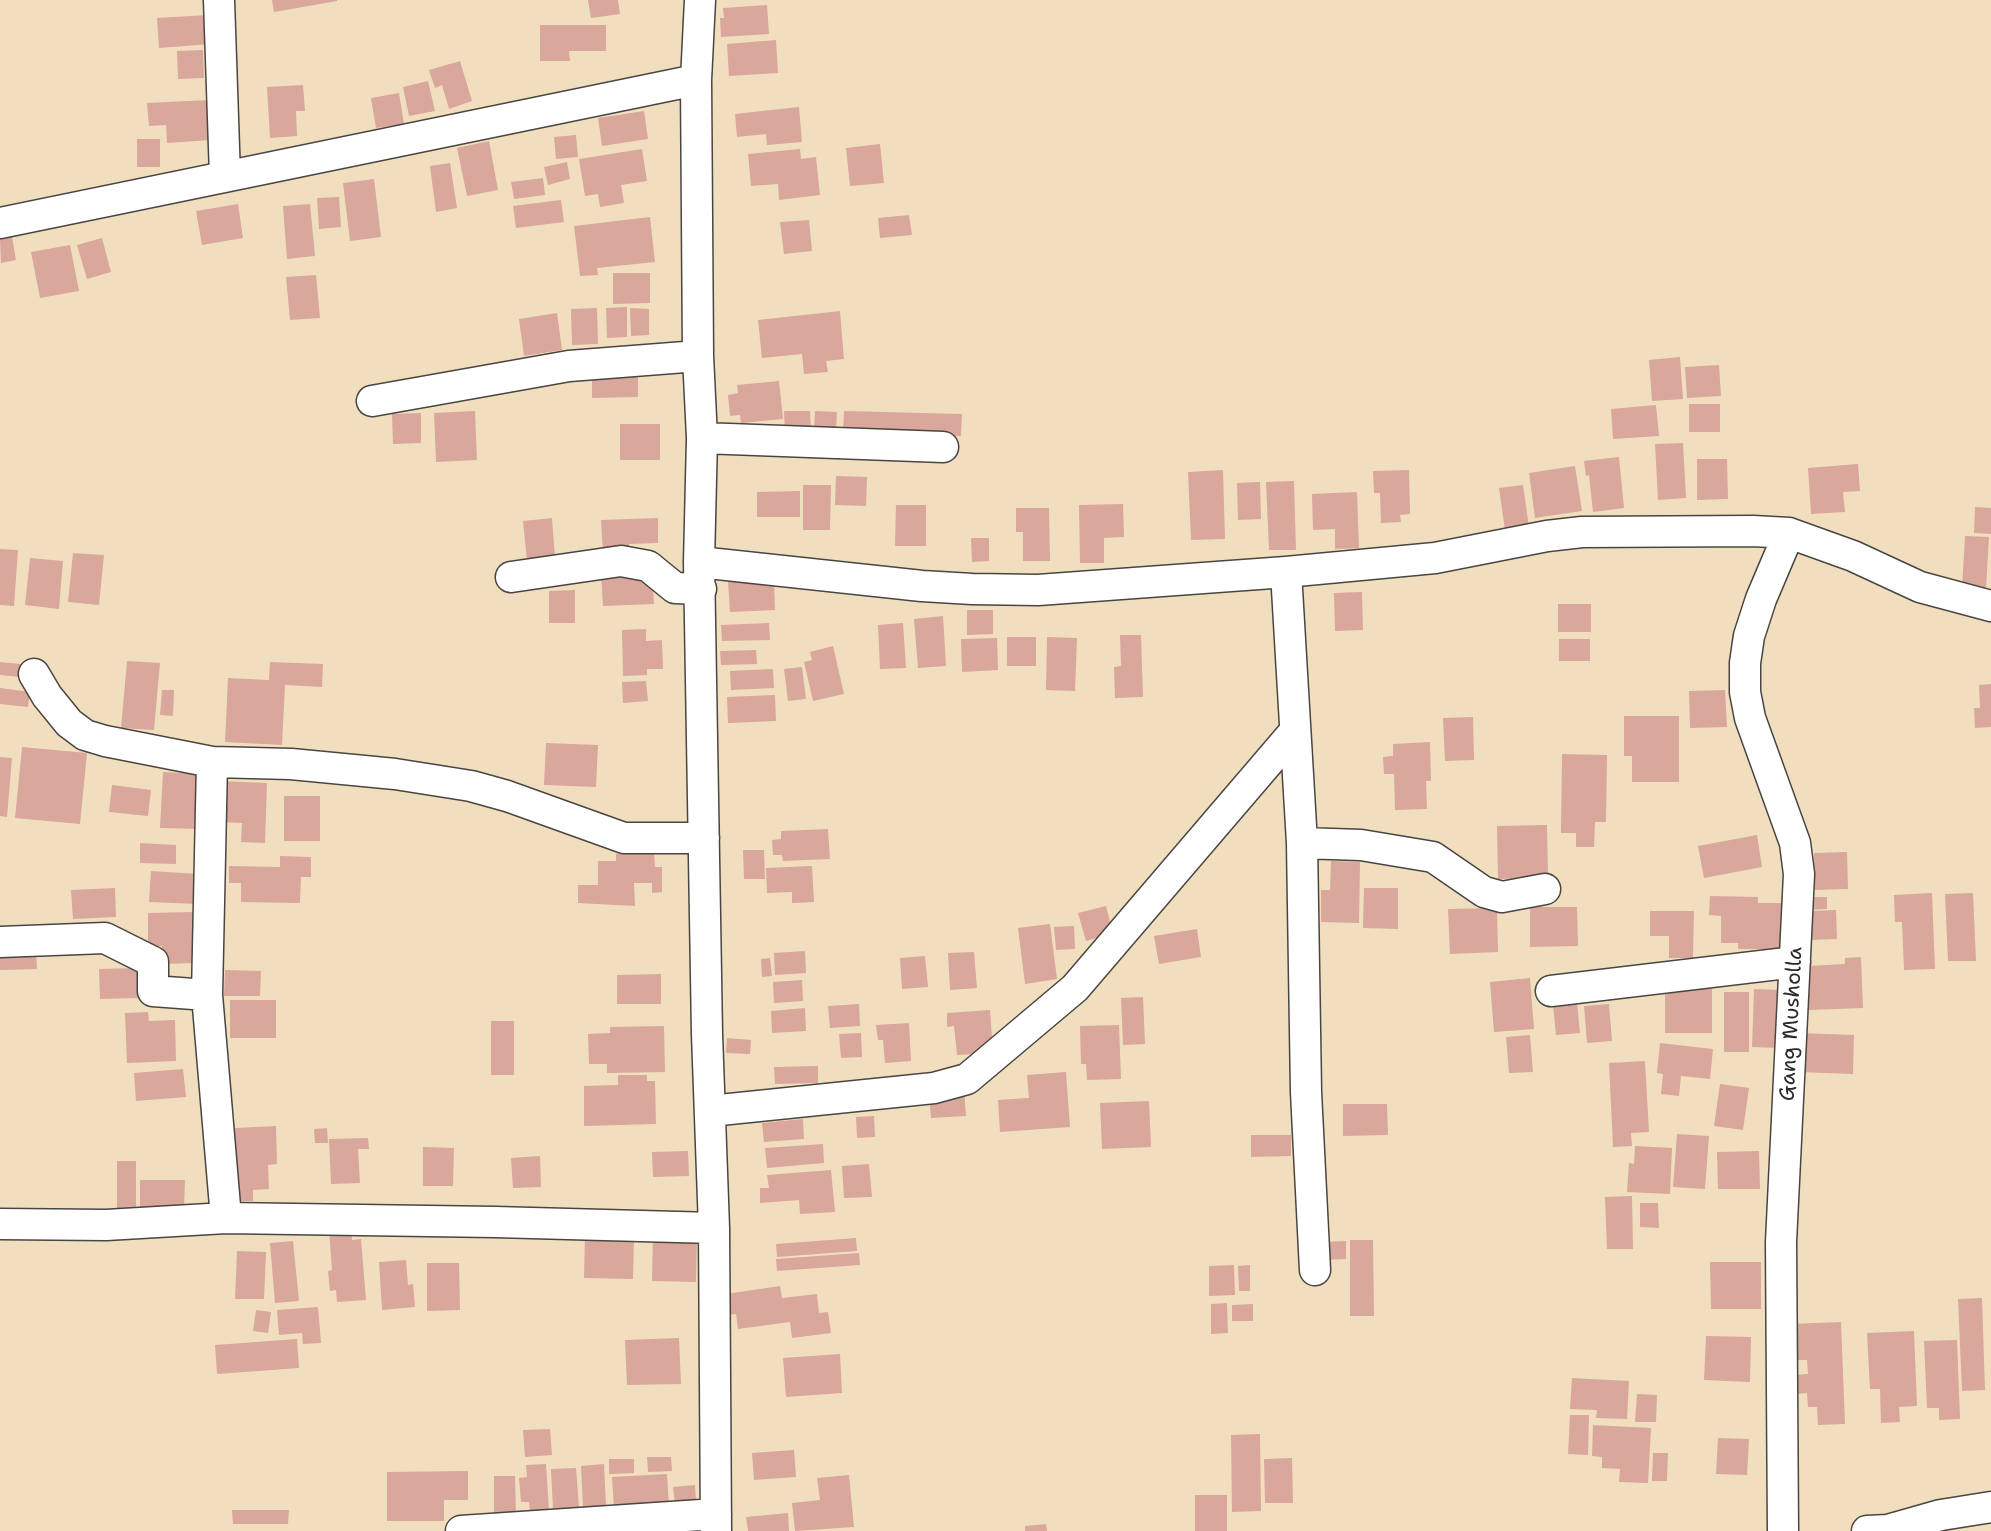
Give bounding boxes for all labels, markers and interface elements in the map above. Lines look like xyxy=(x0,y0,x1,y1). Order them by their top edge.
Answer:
street label: Gang Musholla xyxy=(1775,946,1809,1102)

